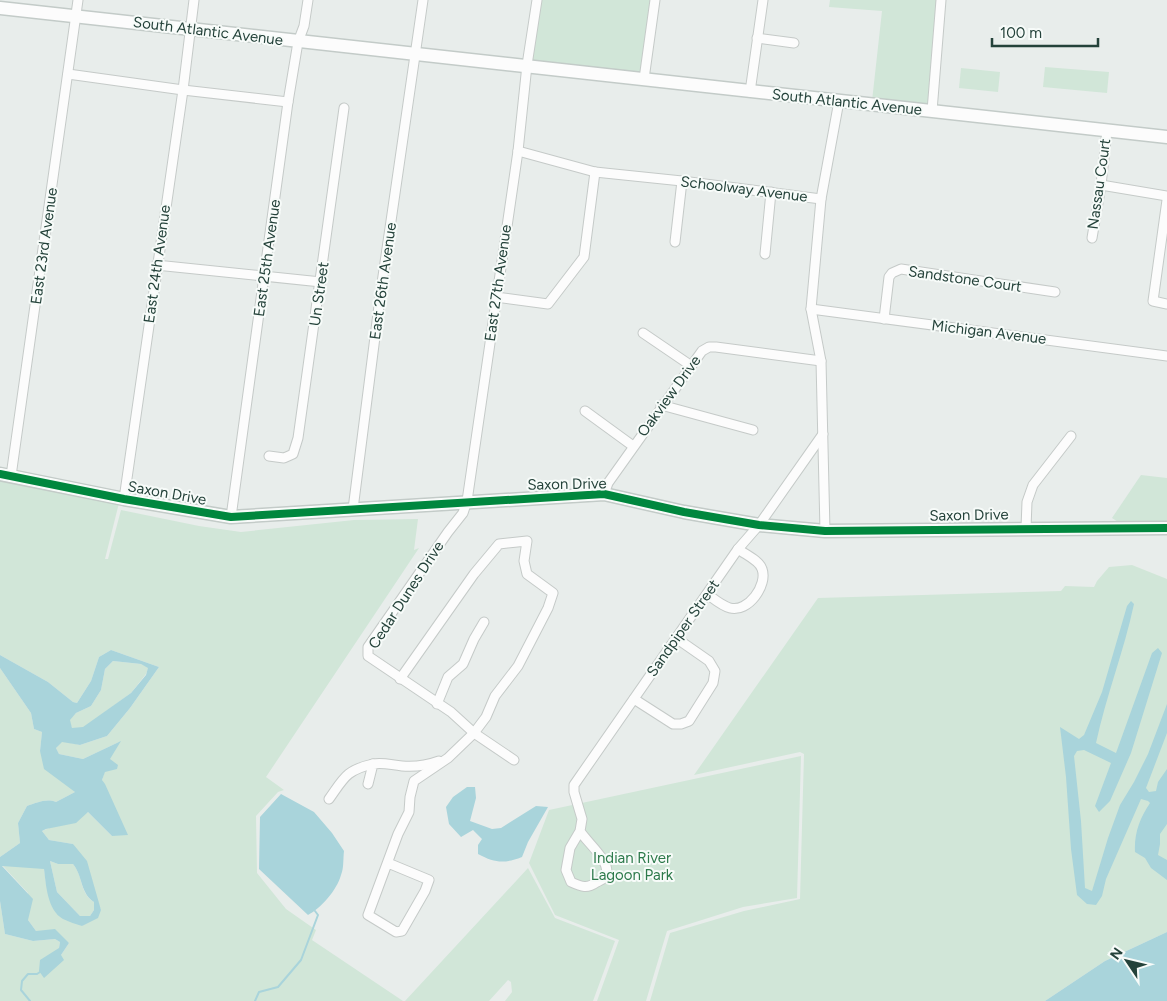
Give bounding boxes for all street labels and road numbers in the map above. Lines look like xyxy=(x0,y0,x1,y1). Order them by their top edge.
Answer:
street label: South Atlantic Avenue xyxy=(132,13,284,49)
street label: South Atlantic Avenue xyxy=(771,85,923,119)
street label: Nassau Court xyxy=(1084,137,1114,231)
street label: Schoolway Avenue xyxy=(679,172,809,206)
street label: East 23rd Avenue xyxy=(27,186,61,306)
street label: East 25th Avenue xyxy=(250,198,284,318)
street label: East 24th Avenue xyxy=(140,204,174,324)
street label: East 26th Avenue xyxy=(366,221,400,341)
street label: East 27th Avenue xyxy=(481,223,515,343)
street label: Un Street xyxy=(306,260,332,327)
street label: Sandstone Court xyxy=(907,262,1023,296)
street label: Michigan Avenue xyxy=(931,316,1047,348)
street label: Oakview Drive xyxy=(634,352,704,440)
street label: Saxon Drive xyxy=(527,474,607,494)
street label: Saxon Drive xyxy=(126,477,208,509)
street label: Saxon Drive xyxy=(929,505,1009,525)
street label: Cedar Dunes Drive xyxy=(364,538,448,652)
street label: Sandpiper Street xyxy=(643,576,723,680)

